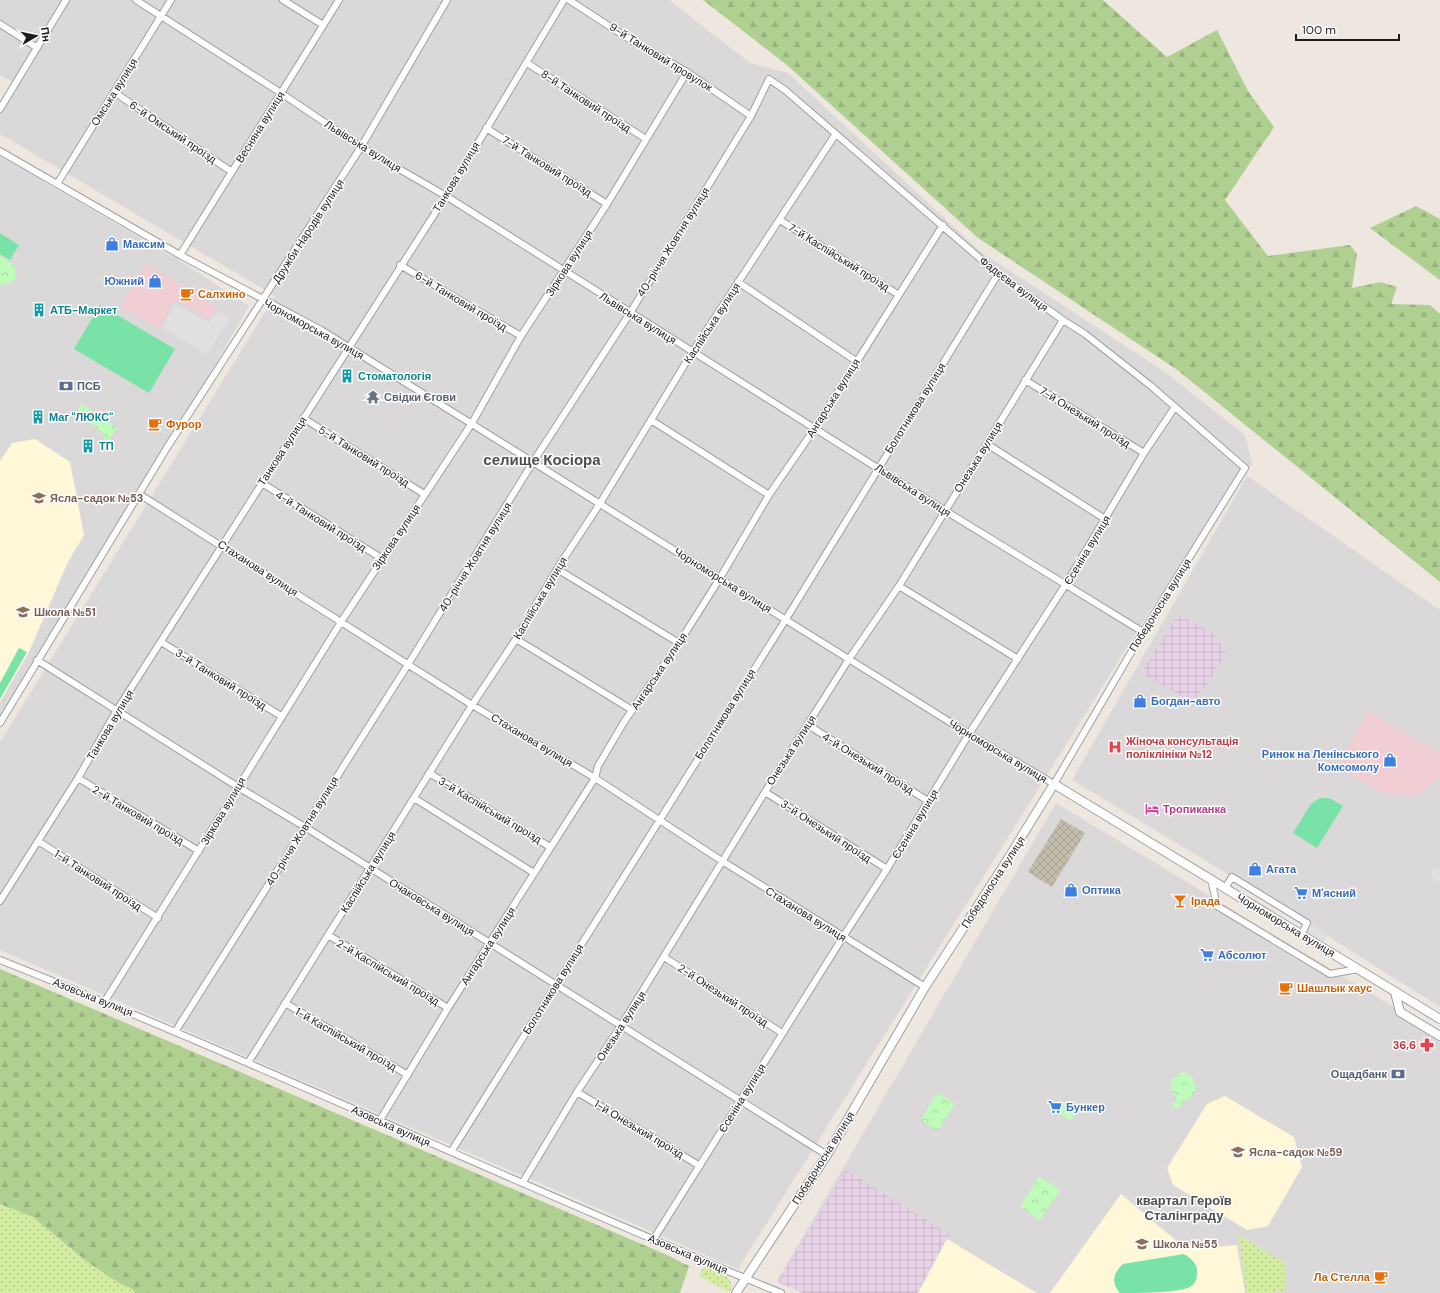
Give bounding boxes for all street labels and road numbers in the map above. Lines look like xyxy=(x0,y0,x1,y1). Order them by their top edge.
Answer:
street label: 9-й Танковий провулок xyxy=(607,20,715,95)
street label: Омська вулиця xyxy=(88,56,140,128)
street label: 8-й Танковий проїзд xyxy=(538,67,634,136)
street label: Весняна вулиця xyxy=(232,89,288,165)
street label: 6-й Омський проїзд xyxy=(127,98,220,167)
street label: Львівська вулиця xyxy=(322,117,404,175)
street label: 7-й Танковий проїзд xyxy=(499,133,595,200)
street label: Танкова вулиця xyxy=(429,139,483,215)
street label: Дружби Народів вулиця xyxy=(269,176,347,286)
street label: 40-річчя Жовтня вулиця xyxy=(634,185,712,299)
street label: 7-й Каспійський проїзд xyxy=(786,220,893,294)
street label: Зіркова вулиця xyxy=(542,227,596,299)
street label: Фадєєва вулиця xyxy=(977,254,1051,314)
street label: 6-й Танковий проїзд xyxy=(412,268,510,334)
street label: Каспійська вулиця xyxy=(681,280,743,366)
street label: Львівська вулиця xyxy=(597,289,679,347)
street label: Чорноморська вулиця xyxy=(261,296,367,362)
street label: Ангарська вулиця xyxy=(803,356,863,440)
street label: Болотникова вулиця xyxy=(881,360,949,456)
street label: 7-й Онезький проїзд xyxy=(1037,383,1133,451)
street label: Танкова вулиця xyxy=(254,414,310,488)
street label: Онезька вулиця xyxy=(951,419,1005,495)
street label: 5-й Танковий проїзд xyxy=(316,422,413,490)
street label: Львівська вулиця xyxy=(872,460,954,520)
street label: 4-й Танковий проїзд xyxy=(273,487,370,555)
street label: 40-річчя Жовтня вулиця xyxy=(436,500,514,614)
street label: Зіркова вулиця xyxy=(369,501,423,573)
street label: Єсеніна вулиця xyxy=(1061,513,1113,587)
street label: Стаханова вулиця xyxy=(215,537,301,599)
street label: Чорноморська вулиця xyxy=(672,544,774,616)
street label: Каспійська вулиця xyxy=(510,554,570,642)
street label: Победоносна вулиця xyxy=(1126,556,1194,654)
street label: Ангарська вулиця xyxy=(628,630,690,712)
street label: 3-й Танковий проїзд xyxy=(173,645,270,713)
street label: Болотникова вулиця xyxy=(691,666,759,762)
street label: Танкова вулиця xyxy=(83,687,137,763)
street label: Стаханова вулиця xyxy=(488,710,576,770)
street label: Онезька вулиця xyxy=(763,712,819,788)
street label: Чорноморська вулиця xyxy=(946,716,1050,786)
street label: 4-й Онезький проїзд xyxy=(820,729,917,797)
street label: Зіркова вулиця xyxy=(197,774,249,847)
street label: 40-річчя Жовтня вулиця xyxy=(263,774,341,888)
street label: 3-й Каспійський проїзд xyxy=(436,774,545,847)
street label: 2-й Танковий проїзд xyxy=(90,782,187,848)
street label: Єсеніна вулиця xyxy=(889,787,941,861)
street label: 3-й Онезький проїзд xyxy=(778,796,874,866)
street label: Каспійська вулиця xyxy=(337,829,399,915)
street label: Победоносна вулиця xyxy=(958,833,1028,931)
street label: 1-й Танковий проїзд xyxy=(52,847,145,914)
street label: Очаковська вулиця xyxy=(387,875,477,939)
street label: Стаханова вулиця xyxy=(763,883,849,945)
street label: Чорноморська вулиця xyxy=(1234,890,1338,960)
street label: Ангарська вулиця xyxy=(458,904,519,988)
street label: 2-й Каспійський проїзд xyxy=(334,936,443,1009)
street label: Болотникова вулиця xyxy=(519,941,587,1037)
street label: 2-й Онезький проїзд xyxy=(675,960,771,1030)
street label: Азовська вулиця xyxy=(51,975,135,1019)
street label: Онезька вулиця xyxy=(593,988,649,1064)
street label: 1-й Каспійський проїзд xyxy=(293,1004,400,1074)
street label: Єсеніна вулиця xyxy=(715,1061,769,1135)
street label: 1-й Онезький проїзд xyxy=(592,1097,687,1162)
street label: Азовська вулиця xyxy=(349,1102,433,1150)
street label: Победоносна вулиця xyxy=(789,1109,857,1207)
street label: Азовська вулиця xyxy=(646,1231,730,1277)

